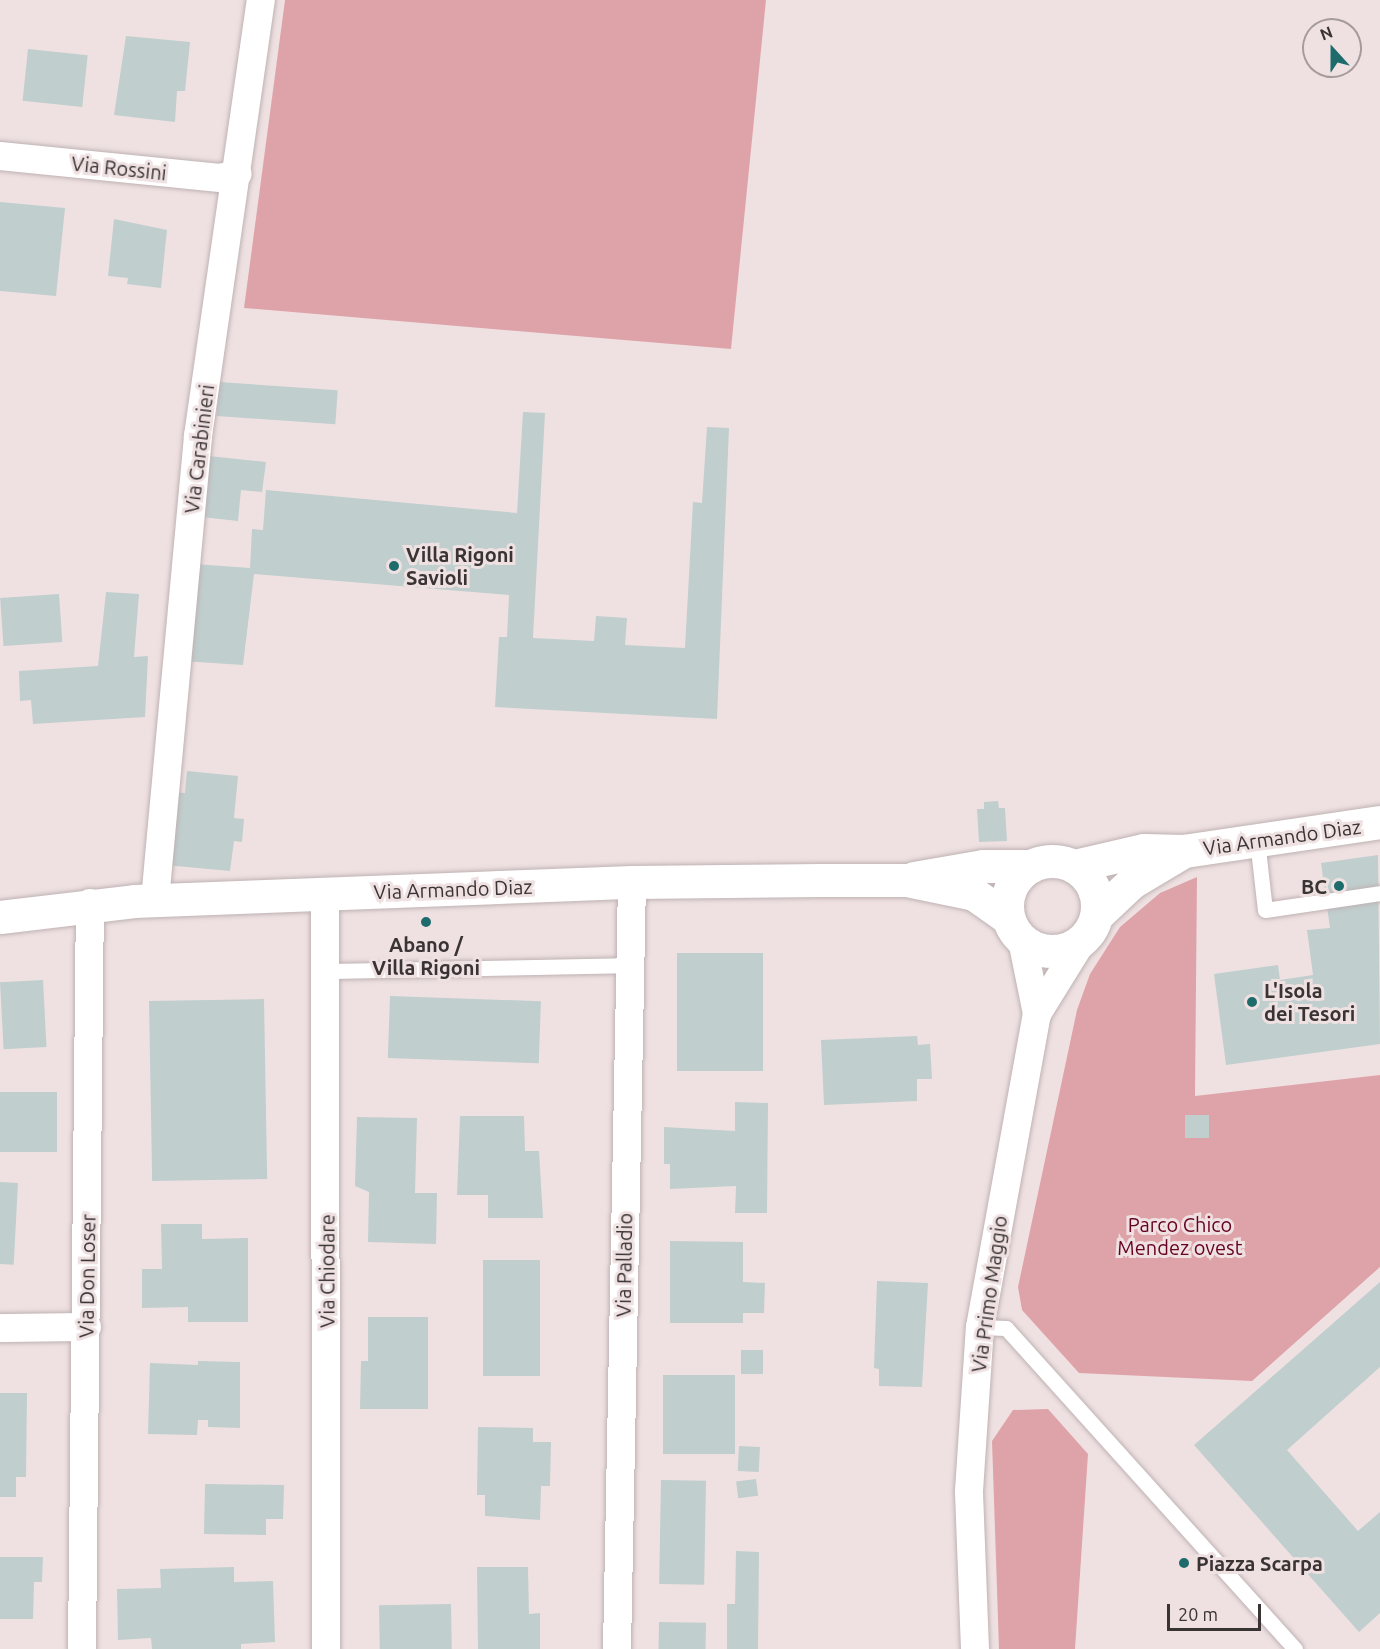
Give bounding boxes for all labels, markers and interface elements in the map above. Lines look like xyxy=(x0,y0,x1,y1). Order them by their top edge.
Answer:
north arrow xyxy=(1302,18,1362,78)
text: N xyxy=(1317,23,1335,44)
street label: Via Rossini xyxy=(70,151,168,185)
street label: Via Carabinieri xyxy=(179,383,219,515)
place label: Villa Rigoni Savioli xyxy=(406,542,514,589)
marker: Villa Rigoni Savioli xyxy=(387,559,401,573)
street label: Via Armando Diaz xyxy=(1202,814,1362,860)
street label: Via Armando Diaz xyxy=(373,874,533,904)
place label: BC xyxy=(1301,874,1327,898)
marker: BC xyxy=(1332,879,1346,893)
marker: Abano / Villa Rigoni xyxy=(419,915,433,929)
place label: Abano / Villa Rigoni xyxy=(372,932,480,979)
place label: L'Isola dei Tesori xyxy=(1264,978,1355,1025)
marker: L'Isola dei Tesori xyxy=(1245,995,1259,1009)
street label: Via Palladio xyxy=(611,1213,637,1317)
park label: Parco Chico Mendez ovest xyxy=(1117,1213,1243,1260)
street label: Via Don Loser xyxy=(74,1214,100,1338)
street label: Via Chiodare xyxy=(315,1214,339,1328)
street label: Via Primo Maggio xyxy=(966,1214,1012,1374)
place label: Piazza Scarpa xyxy=(1196,1551,1323,1575)
marker: Piazza Scarpa xyxy=(1177,1556,1191,1570)
scale bar xyxy=(1170,1592,1264,1630)
text: 20 m xyxy=(1178,1604,1218,1624)

